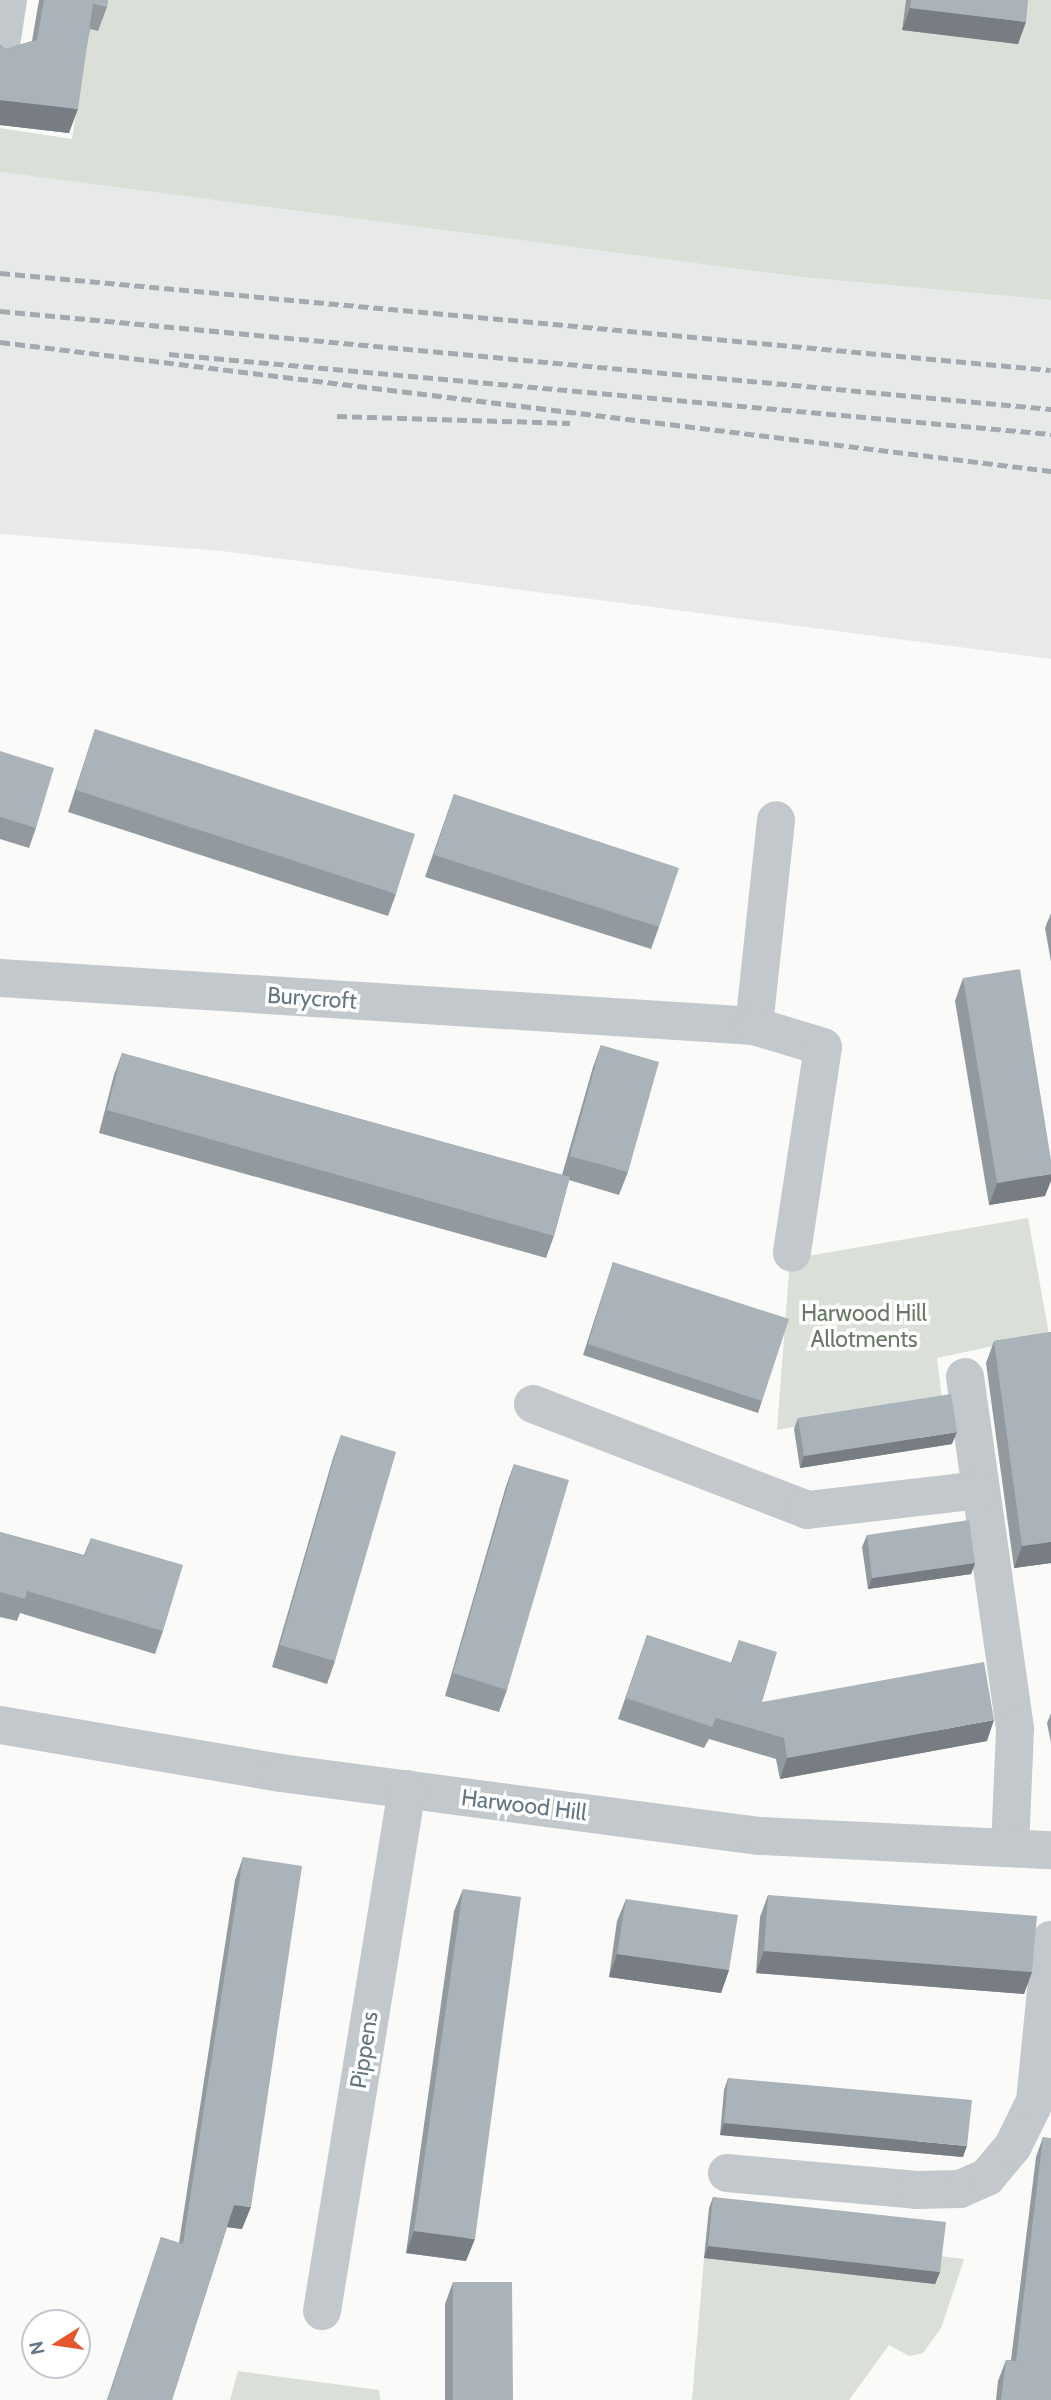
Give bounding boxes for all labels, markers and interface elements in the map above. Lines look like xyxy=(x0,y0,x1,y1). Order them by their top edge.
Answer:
street label: Burycroft xyxy=(266,981,358,1015)
park label: Harwood Hill Allotments xyxy=(801,1299,927,1353)
street label: Harwood Hill xyxy=(460,1784,588,1826)
street label: Pippens xyxy=(344,2009,384,2091)
north arrow xyxy=(21,2309,91,2379)
text: N xyxy=(24,2339,50,2357)

